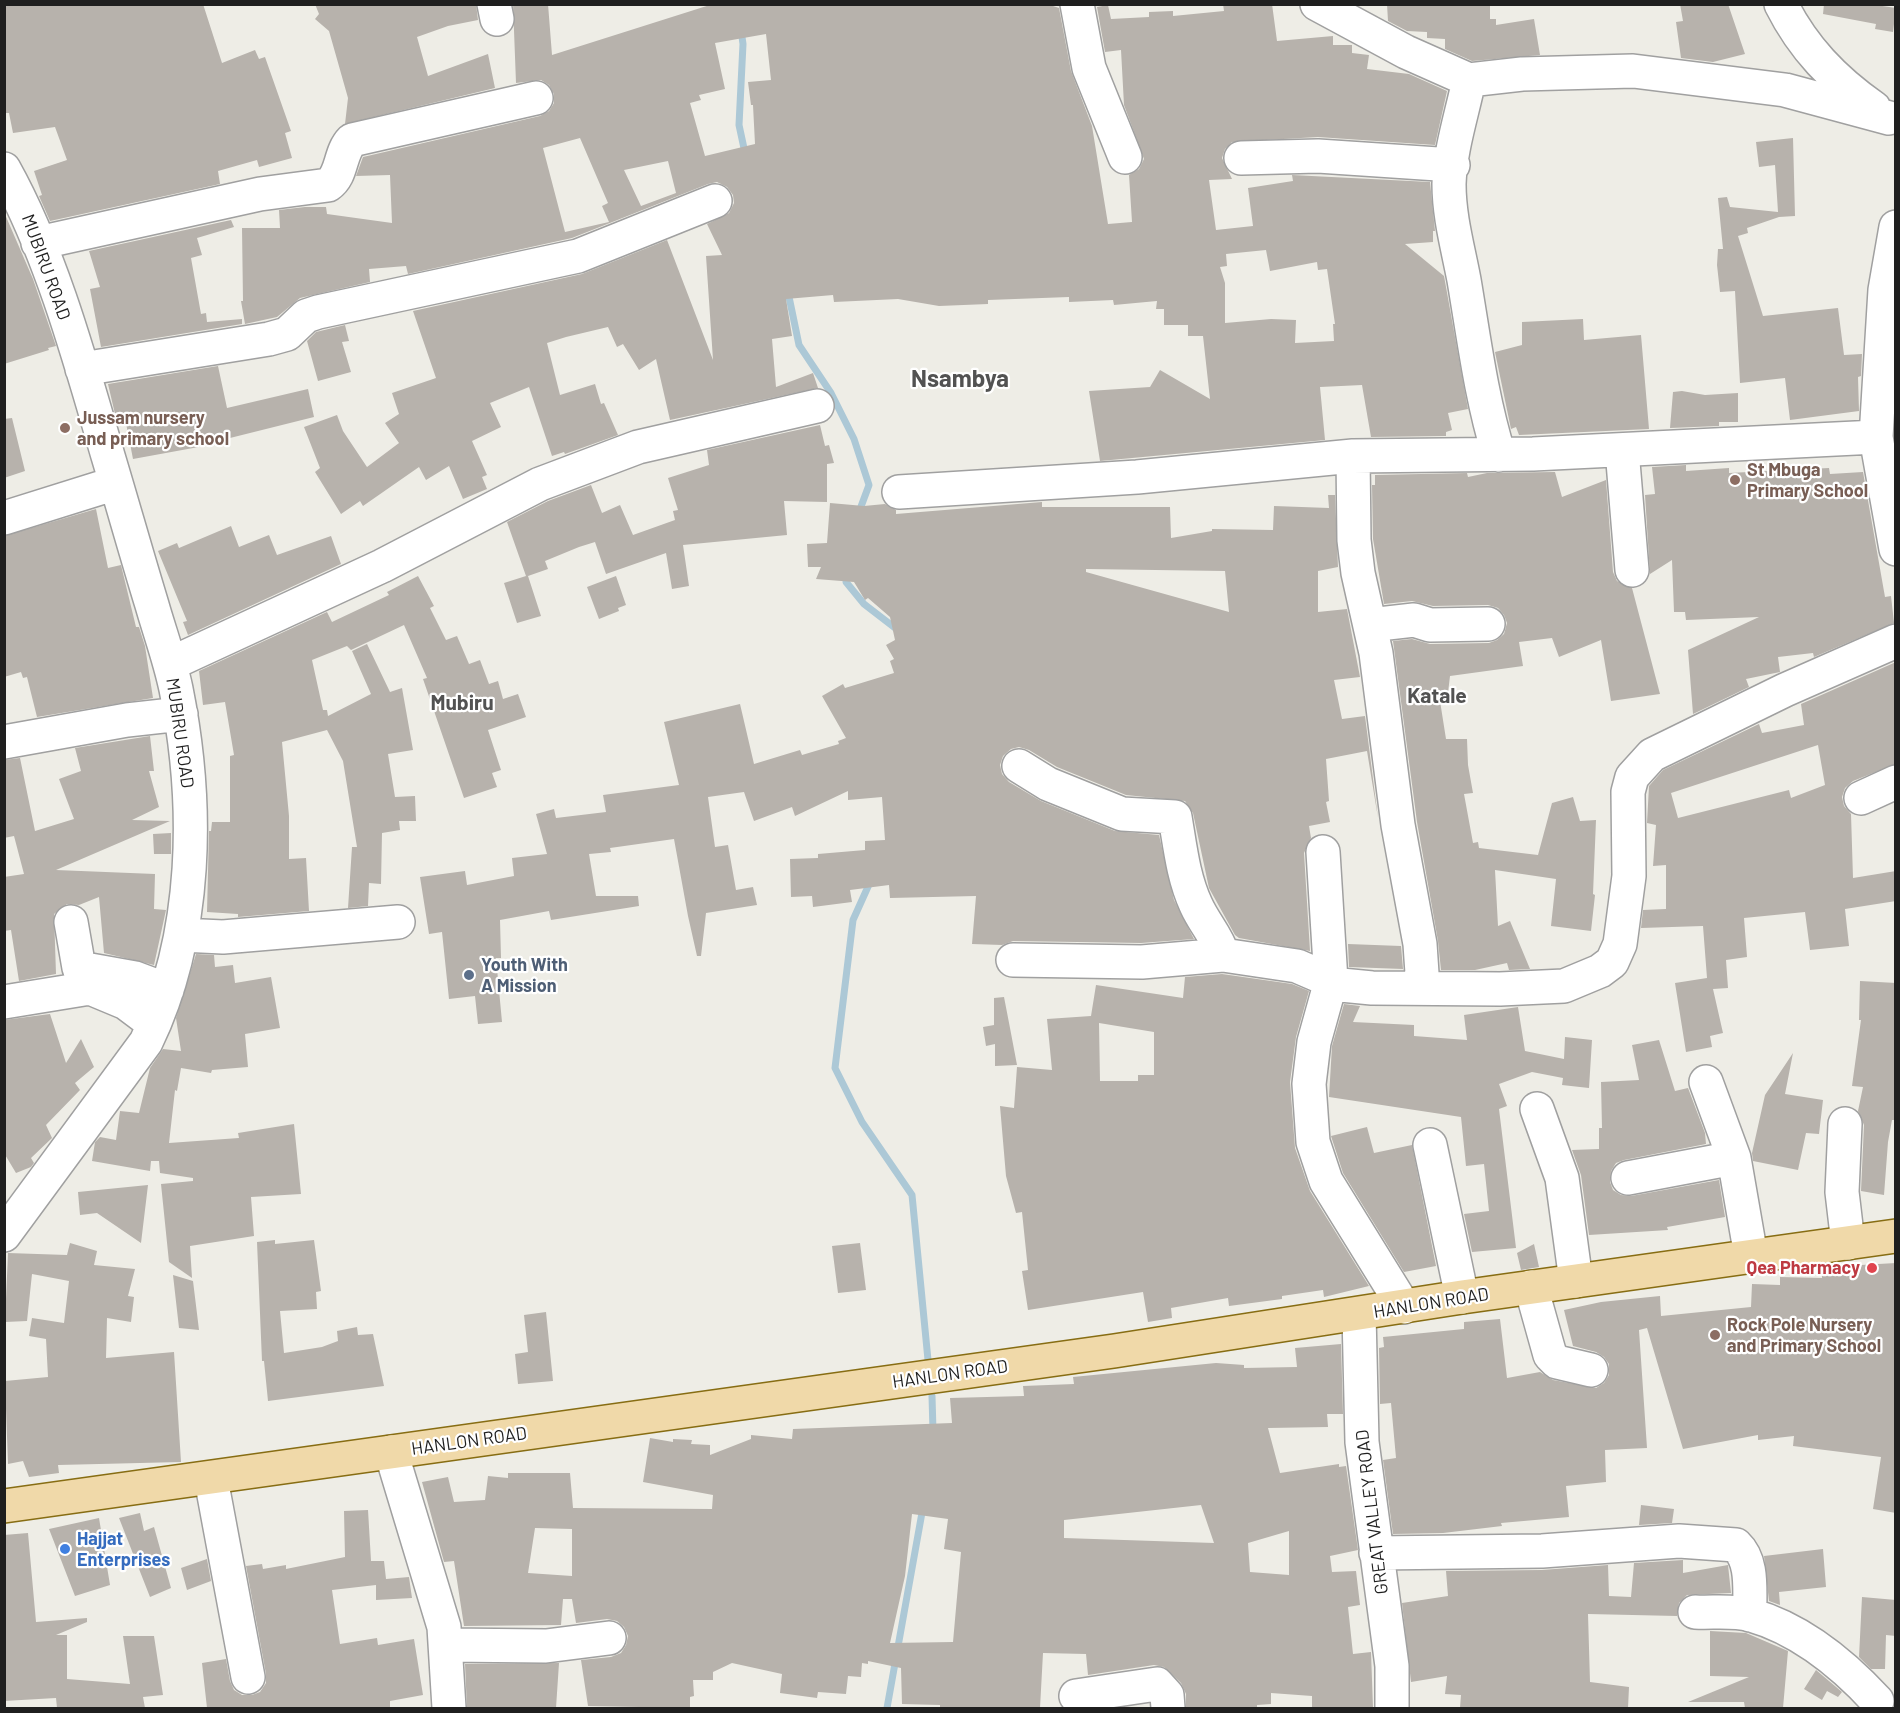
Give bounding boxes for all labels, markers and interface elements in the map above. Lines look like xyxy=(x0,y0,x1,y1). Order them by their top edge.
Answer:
street label: MUBIRU ROAD xyxy=(17,211,75,323)
district label: Nsambya xyxy=(911,365,1009,393)
place label: Jussam nursery and primary school xyxy=(77,407,229,450)
marker: Jussam nursery and primary school xyxy=(58,421,72,435)
place label: St Mbuga Primary School xyxy=(1747,459,1868,502)
marker: St Mbuga Primary School xyxy=(1728,473,1742,487)
street label: MUBIRU ROAD xyxy=(162,677,198,789)
district label: Katale xyxy=(1407,683,1467,709)
district label: Mubiru xyxy=(430,690,494,716)
place label: Youth With A Mission xyxy=(481,954,568,996)
marker: Youth With A Mission xyxy=(462,968,476,982)
place label: Qea Pharmacy xyxy=(1746,1257,1860,1279)
marker: Qea Pharmacy xyxy=(1865,1261,1879,1275)
street label: HANLON ROAD xyxy=(1372,1283,1490,1323)
place label: Rock Pole Nursery and Primary School xyxy=(1727,1314,1881,1356)
marker: Rock Pole Nursery and Primary School xyxy=(1708,1328,1722,1342)
street label: HANLON ROAD xyxy=(891,1355,1009,1393)
street label: HANLON ROAD xyxy=(410,1422,528,1460)
street label: GREAT VALLEY ROAD xyxy=(1351,1428,1393,1596)
place label: Hajjat Enterprises xyxy=(77,1528,170,1570)
marker: Hajjat Enterprises xyxy=(58,1542,72,1556)

